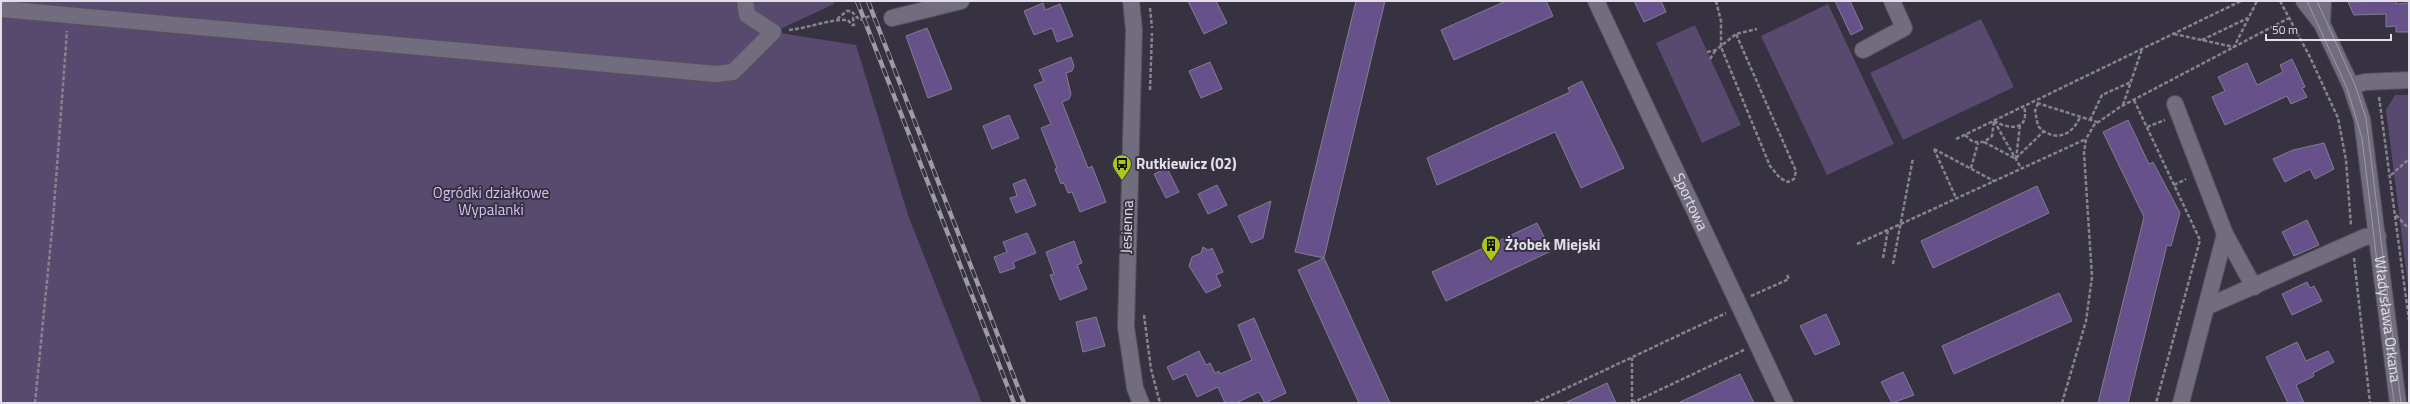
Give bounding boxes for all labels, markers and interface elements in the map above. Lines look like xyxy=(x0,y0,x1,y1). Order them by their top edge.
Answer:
scale bar xyxy=(2266,16,2391,42)
text: 50 m xyxy=(2272,20,2298,39)
place label: Rutkiewicz (02) xyxy=(1136,152,1237,175)
bus stop icon: Rutkiewicz (02) xyxy=(1111,153,1133,181)
street label: Sportowa xyxy=(1667,169,1715,235)
park label: Ogródki działkowe Wypalanki xyxy=(433,181,549,221)
street label: Jesienna xyxy=(1114,199,1139,254)
place label: Żłobek Miejski xyxy=(1505,233,1600,256)
building icon: Żłobek Miejski xyxy=(1480,234,1502,262)
street label: Władysława Orkana xyxy=(2368,254,2407,384)

